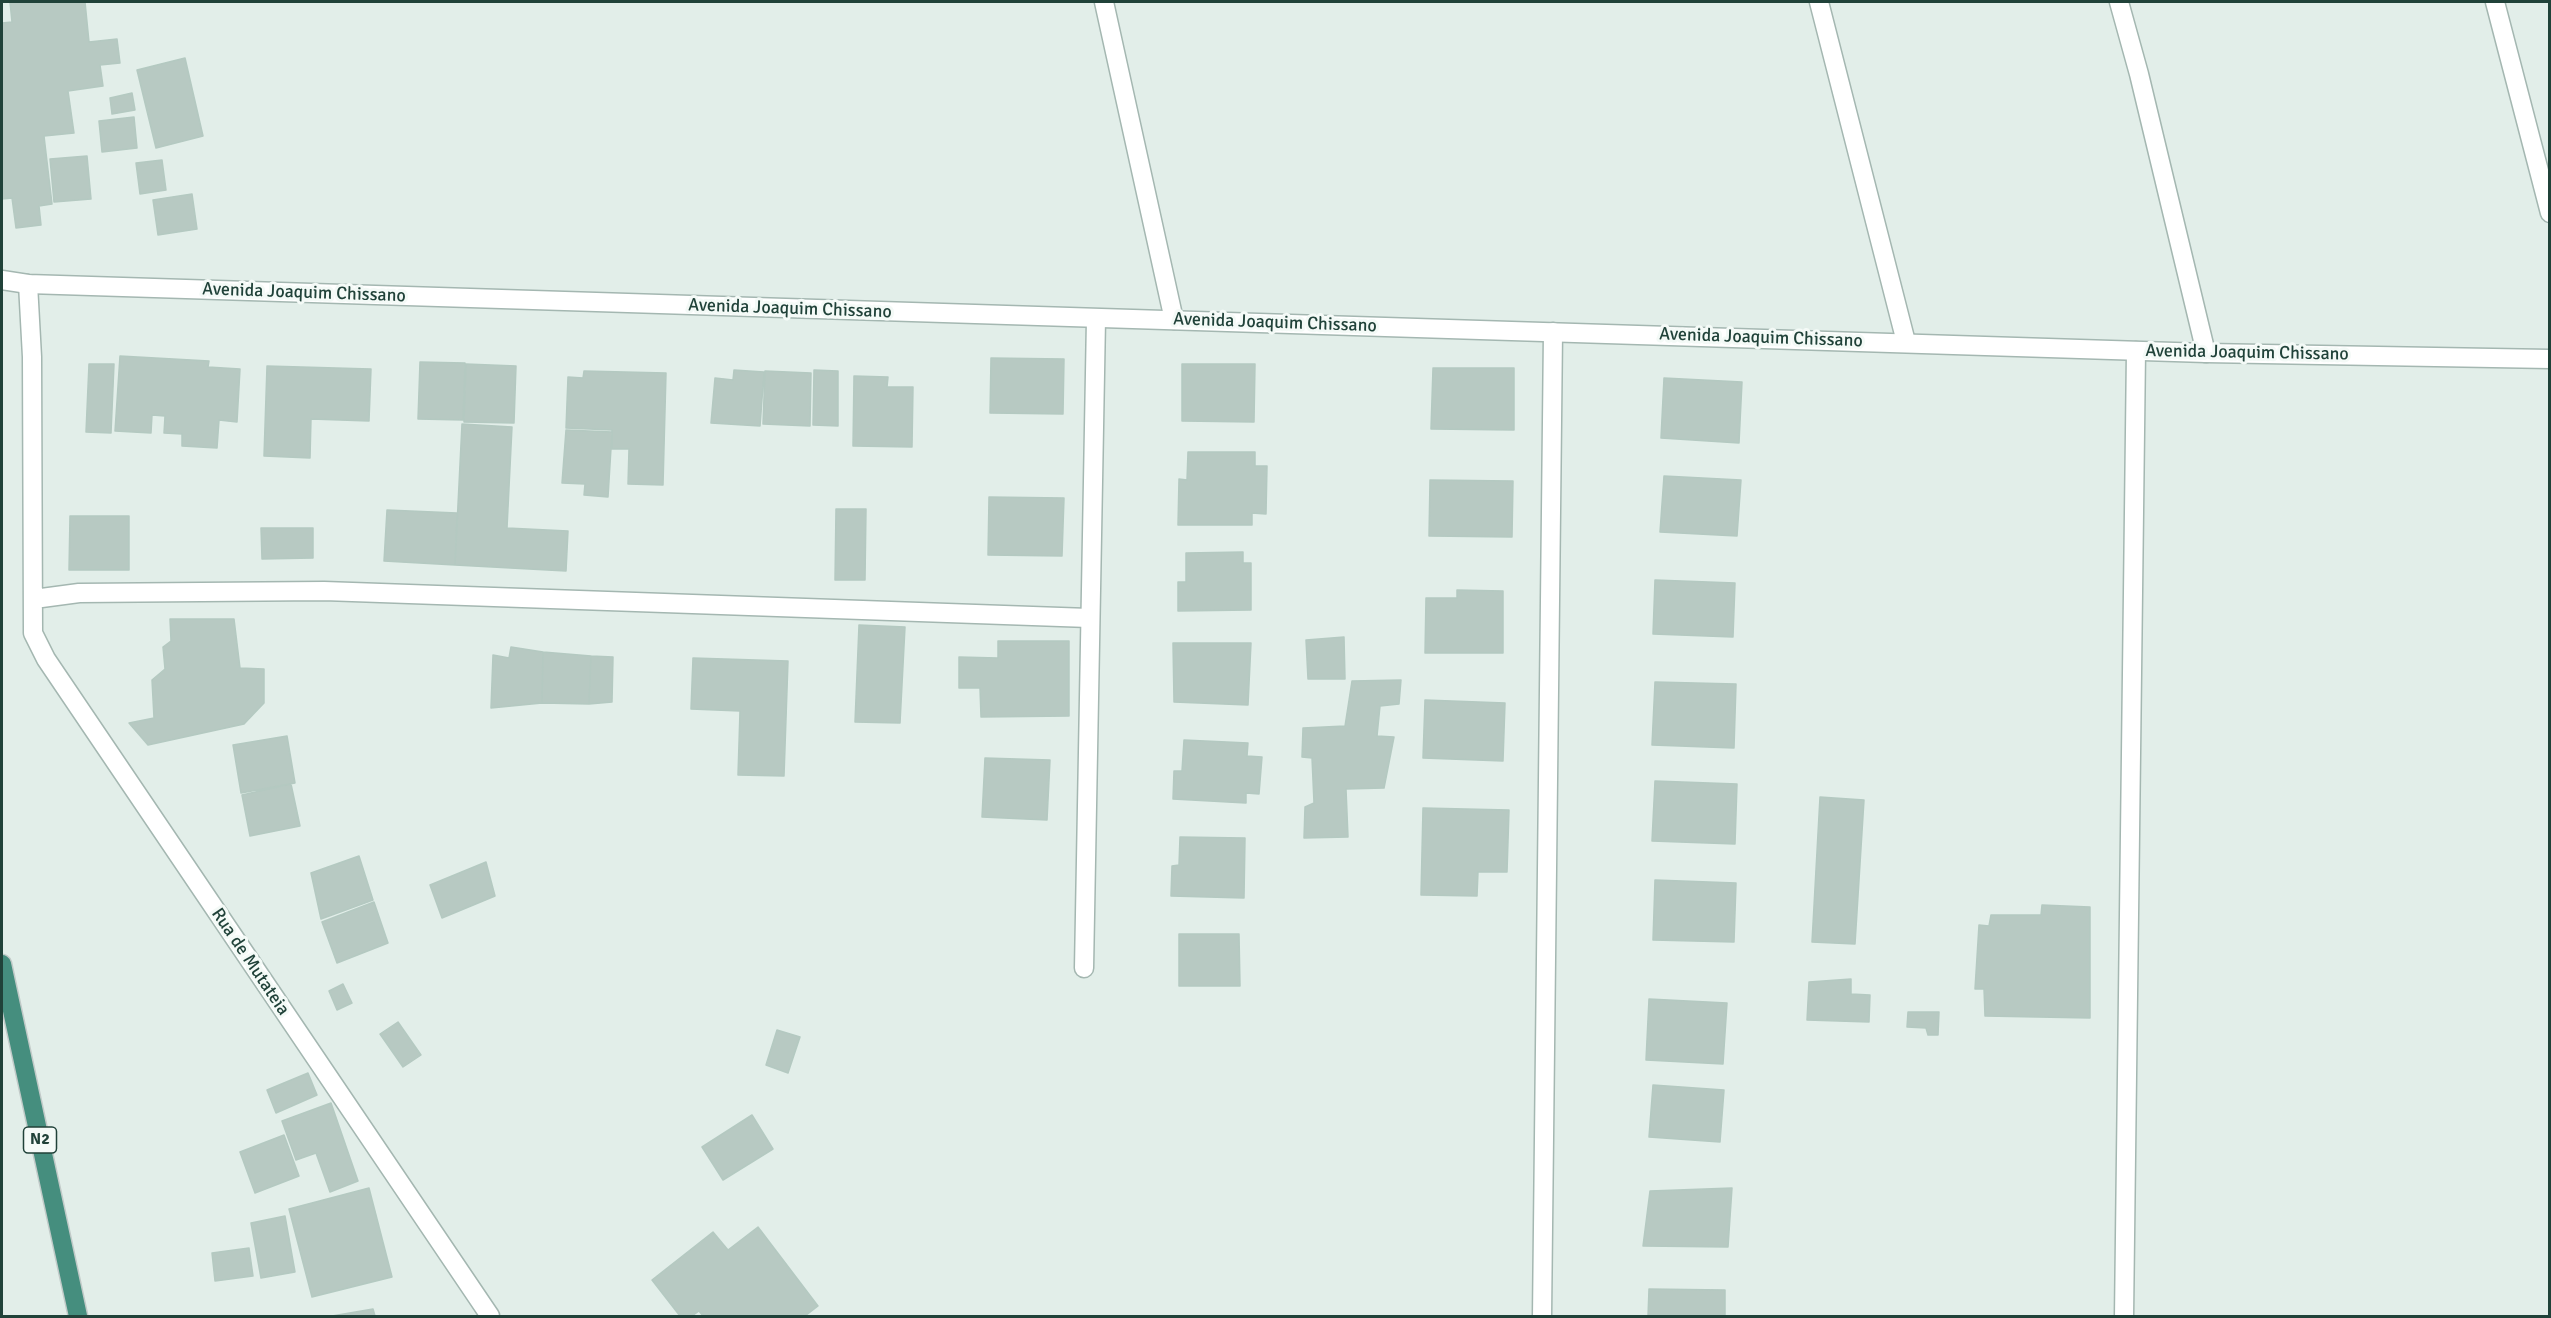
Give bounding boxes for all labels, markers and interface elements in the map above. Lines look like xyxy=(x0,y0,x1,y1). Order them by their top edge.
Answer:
street label: Avenida Joaquim Chissano xyxy=(202,279,406,307)
street label: Avenida Joaquim Chissano xyxy=(688,295,892,323)
street label: Avenida Joaquim Chissano xyxy=(1173,309,1377,337)
street label: Avenida Joaquim Chissano xyxy=(1659,324,1863,352)
street label: Avenida Joaquim Chissano xyxy=(2145,340,2349,366)
street label: Rua de Mutateia xyxy=(206,904,294,1020)
road number: N2 xyxy=(24,1127,57,1153)

